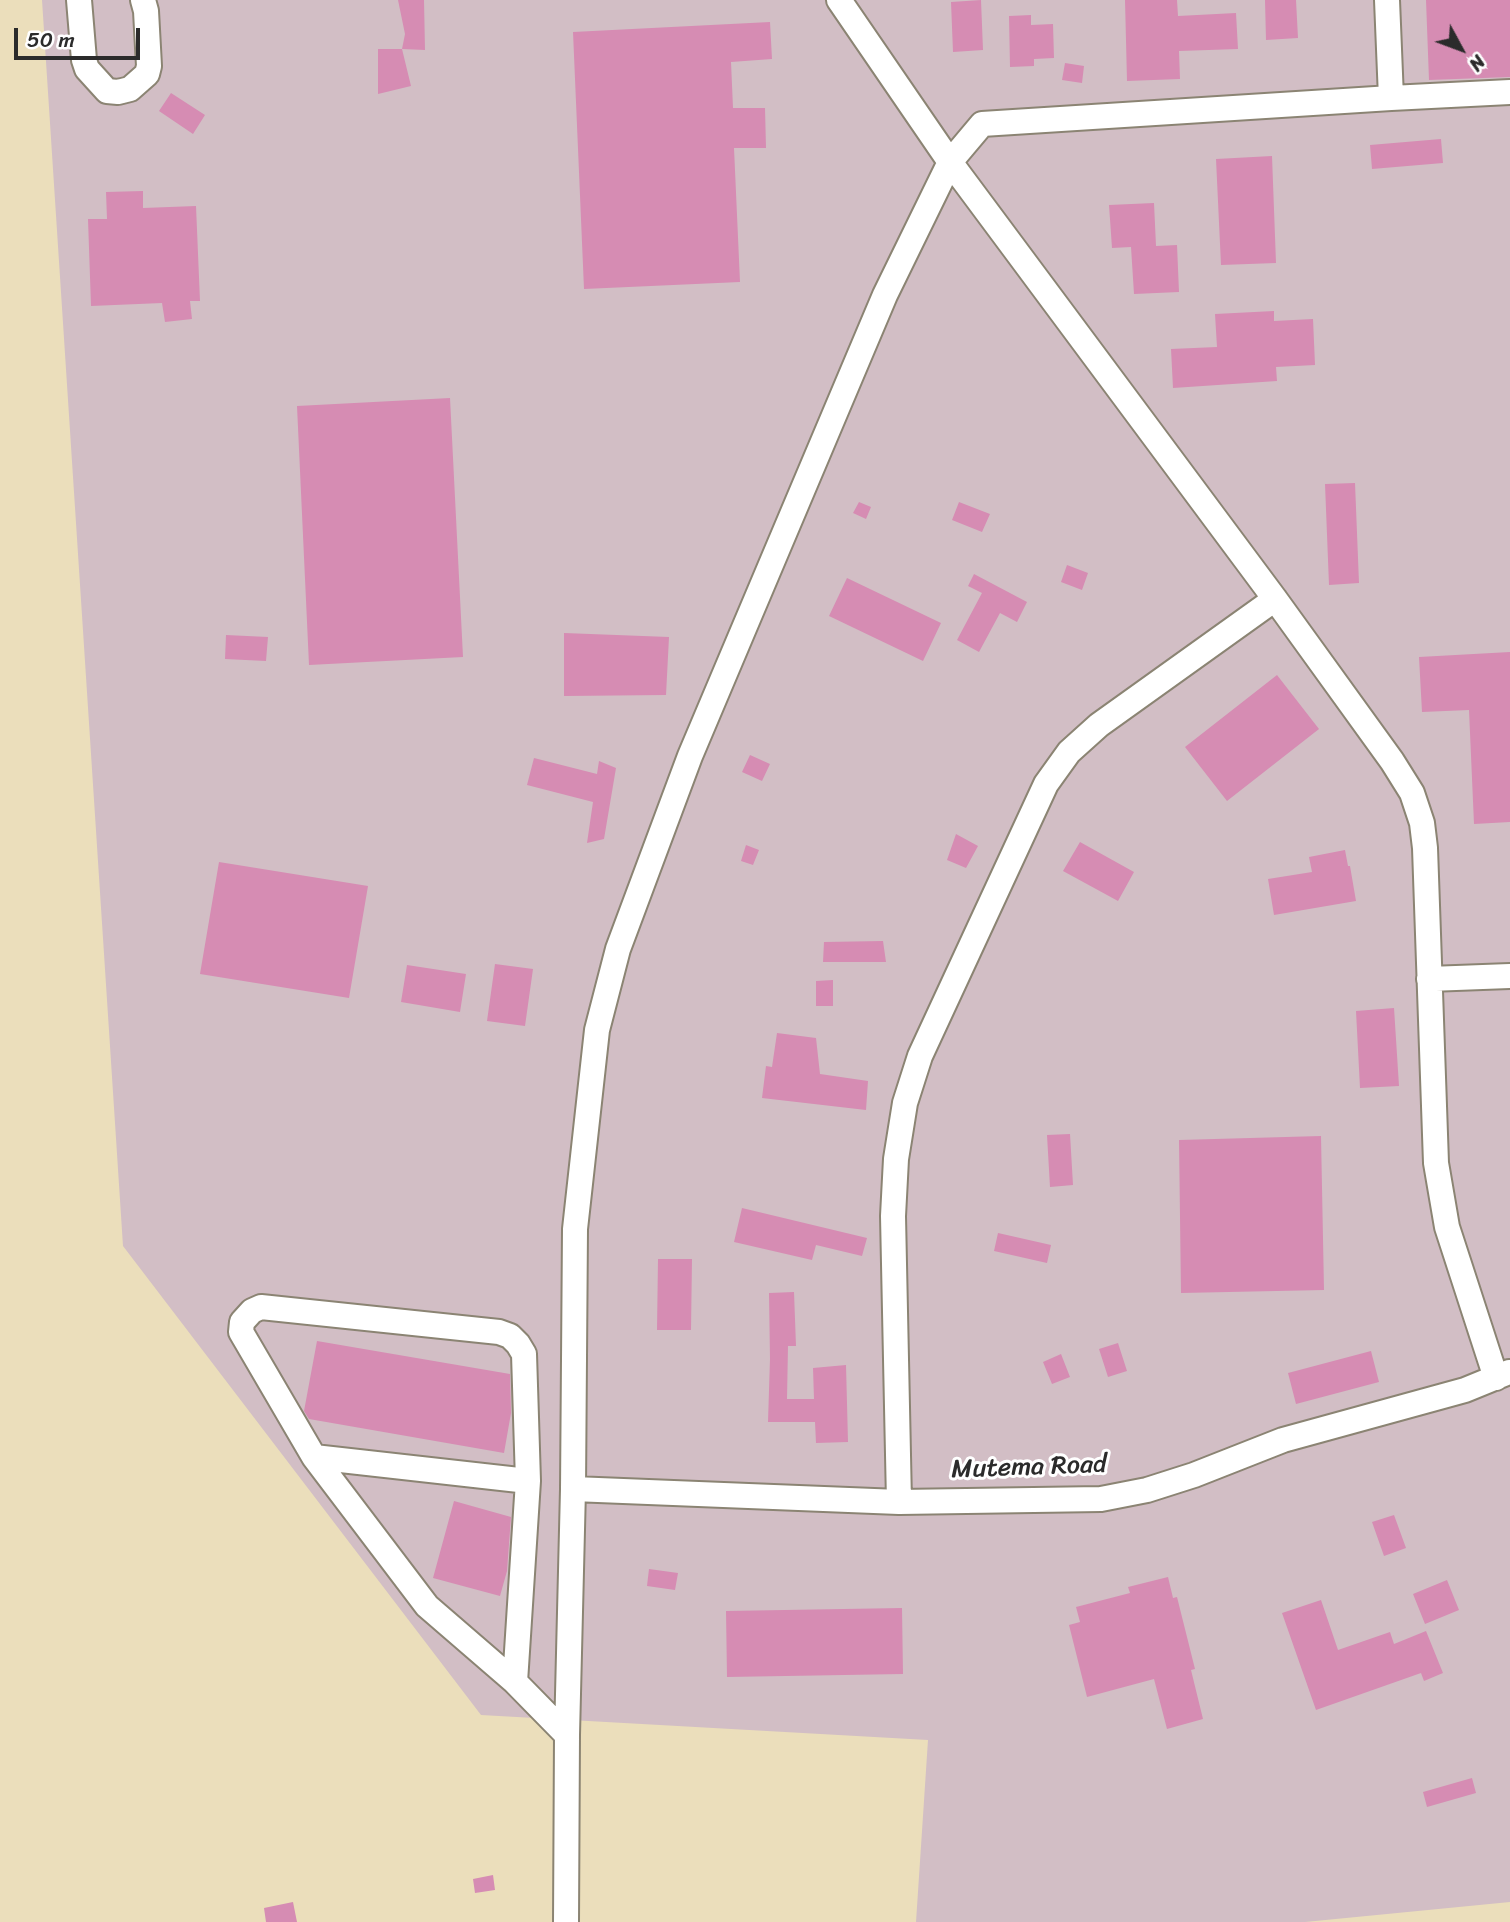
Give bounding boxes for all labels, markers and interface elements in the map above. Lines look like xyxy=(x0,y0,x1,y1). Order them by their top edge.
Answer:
scale bar xyxy=(18,14,144,58)
north arrow xyxy=(1426,14,1496,84)
text: 50 m xyxy=(27,21,75,59)
text: N xyxy=(1460,47,1494,79)
street label: Mutema Road xyxy=(951,1450,1107,1486)

